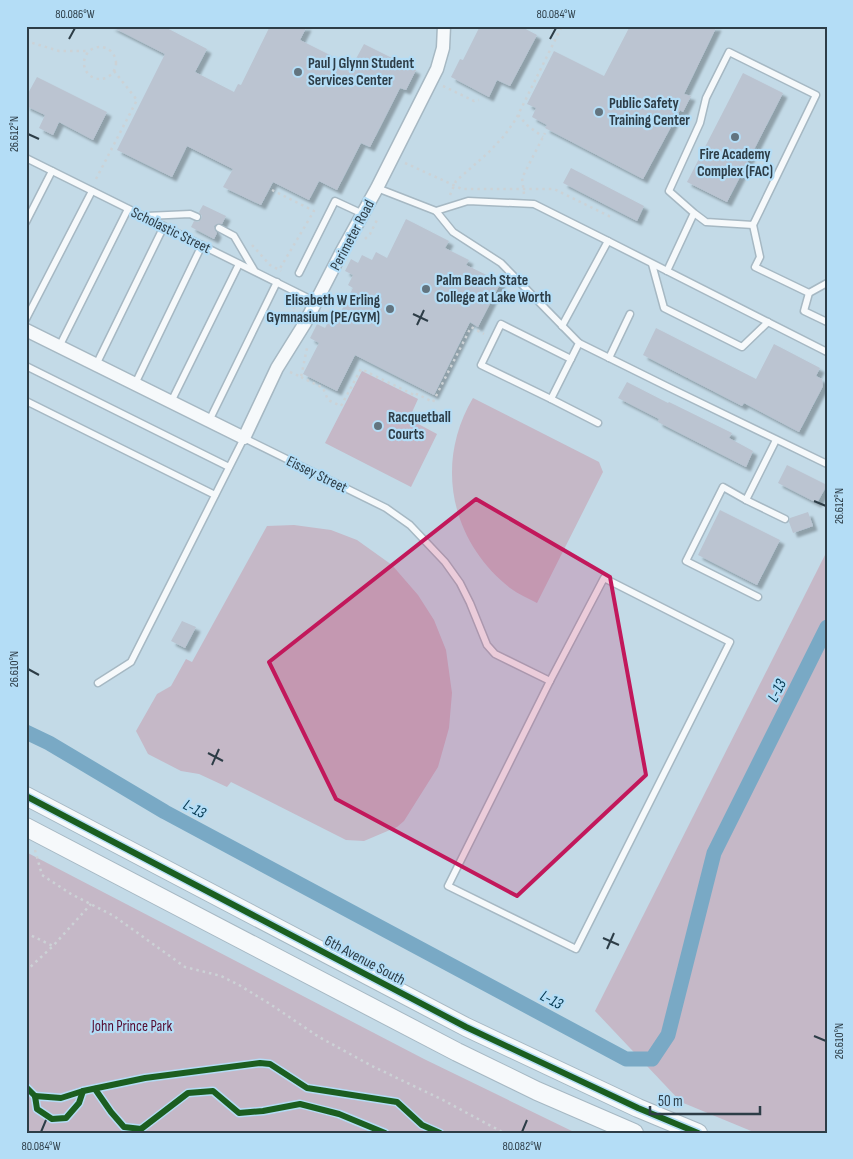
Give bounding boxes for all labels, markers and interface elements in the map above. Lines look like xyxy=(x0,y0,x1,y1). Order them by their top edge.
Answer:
text: 80.086°W xyxy=(55,7,95,22)
text: 80.084°W xyxy=(537,7,576,22)
place label: Paul J Glynn Student Services Center xyxy=(308,54,414,90)
marker: Paul J Glynn Student Services Center xyxy=(292,66,304,78)
place label: Public Safety Training Center xyxy=(609,94,690,130)
marker: Public Safety Training Center xyxy=(593,106,605,118)
text: 26.612°N xyxy=(7,116,22,152)
marker: Fire Academy Complex (FAC) xyxy=(729,131,741,143)
place label: Fire Academy Complex (FAC) xyxy=(697,145,773,181)
street label: Perimeter Road xyxy=(326,197,379,274)
street label: Scholastic Street xyxy=(128,203,214,258)
place label: Palm Beach State College at Lake Worth xyxy=(436,271,551,307)
marker: Palm Beach State College at Lake Worth xyxy=(420,283,432,295)
place label: Elisabeth W Erling Gymnasium (PE/GYM) xyxy=(266,291,381,327)
marker: Elisabeth W Erling Gymnasium (PE/GYM) xyxy=(384,303,396,315)
place label: Racquetball Courts xyxy=(388,408,451,444)
marker: Racquetball Courts xyxy=(372,420,384,432)
street label: Eissey Street xyxy=(283,452,351,497)
text: 26.612°N xyxy=(832,488,847,524)
text: 26.610°N xyxy=(7,651,22,687)
water label: L-13 xyxy=(764,676,791,705)
water label: L-13 xyxy=(180,796,209,823)
street label: 6th Avenue South xyxy=(321,931,408,990)
water label: L-13 xyxy=(537,987,566,1014)
park label: John Prince Park xyxy=(91,1017,173,1036)
text: 26.610°N xyxy=(832,1023,847,1059)
scale bar xyxy=(650,1084,760,1116)
text: 50 m xyxy=(658,1092,683,1111)
text: 80.084°W xyxy=(22,1139,61,1154)
text: 80.082°W xyxy=(502,1139,542,1154)

